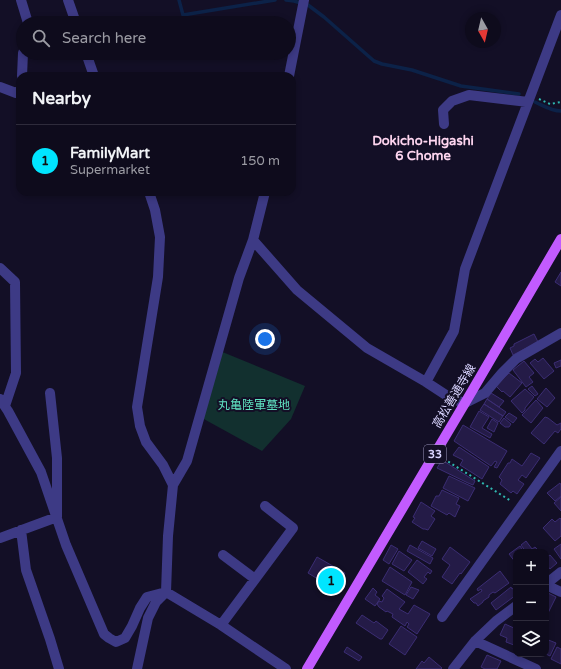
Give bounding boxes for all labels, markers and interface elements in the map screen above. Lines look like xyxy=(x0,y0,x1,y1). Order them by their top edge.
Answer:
north arrow xyxy=(465,12,501,48)
search box xyxy=(16,16,296,60)
icon: search xyxy=(30,27,52,49)
text: Search here xyxy=(62,29,146,47)
text: Nearby xyxy=(32,88,91,109)
district label: Dokicho-Higashi 6 Chome xyxy=(372,133,474,164)
text: FamilyMart xyxy=(70,144,150,162)
text: 1 xyxy=(41,153,49,169)
text: 150 m xyxy=(240,153,280,169)
text: Supermarket xyxy=(70,162,150,178)
your location xyxy=(255,329,275,349)
street label: 高松善通寺線 xyxy=(429,362,479,430)
park label: 丸亀陸軍墓地 xyxy=(218,398,290,412)
road number: 33 xyxy=(424,445,446,463)
map controls xyxy=(513,549,549,657)
button: + xyxy=(513,549,549,585)
pin: 1 xyxy=(318,566,344,596)
button: − xyxy=(513,585,549,621)
button: layers xyxy=(513,621,549,657)

